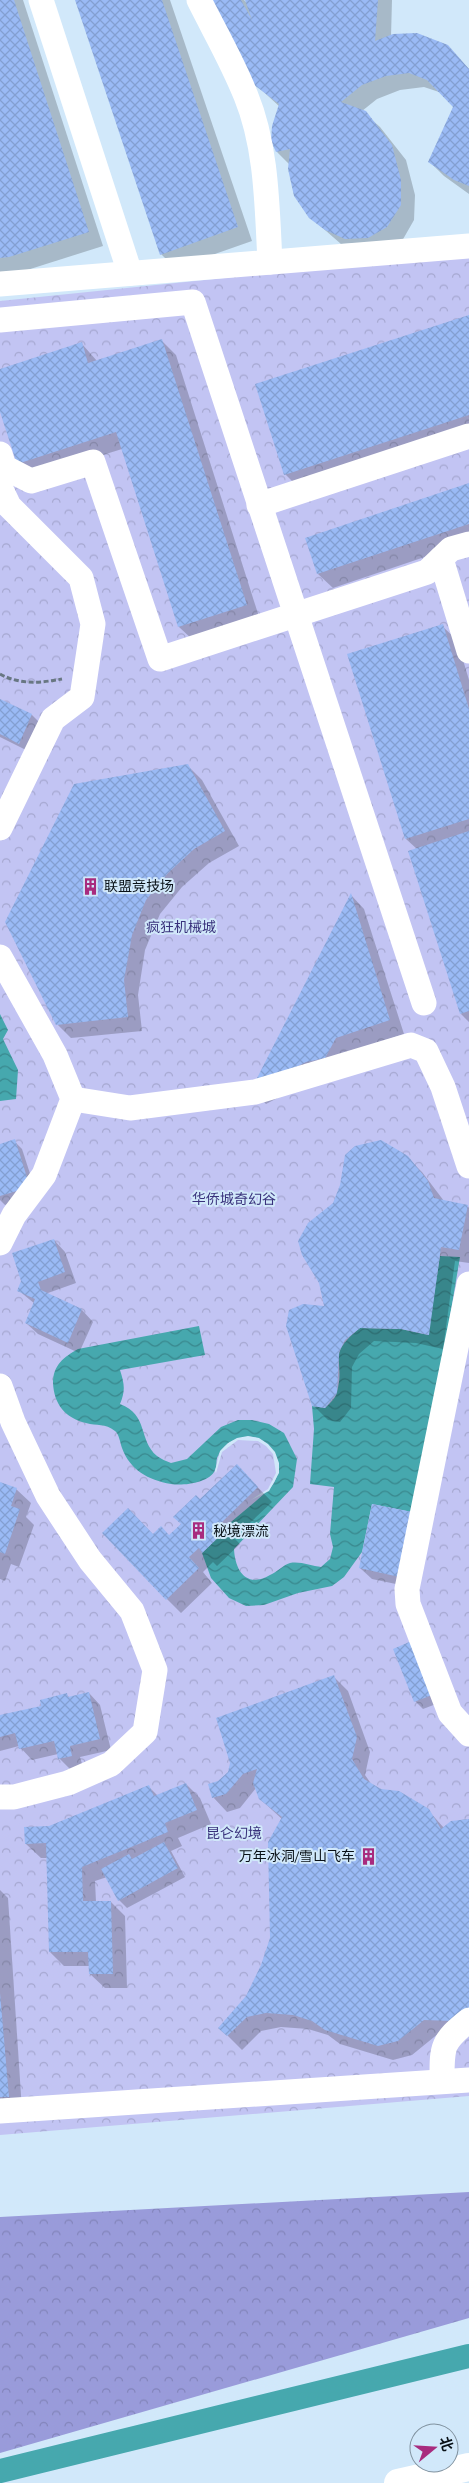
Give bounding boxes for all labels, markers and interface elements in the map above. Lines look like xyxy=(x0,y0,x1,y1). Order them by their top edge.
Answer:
building icon: 联盟竞技场 xyxy=(80,876,100,896)
place label: 联盟竞技场 xyxy=(104,877,174,895)
park label: 疯狂机械城 xyxy=(146,918,216,936)
park label: 华侨城奇幻谷 xyxy=(192,1190,276,1208)
building icon: 秘境漂流 xyxy=(189,1521,209,1541)
place label: 秘境漂流 xyxy=(213,1522,269,1540)
park label: 昆仑幻境 xyxy=(206,1824,262,1842)
building icon: 万年冰洞/雪山飞车 xyxy=(359,1846,379,1866)
place label: 万年冰洞/雪山飞车 xyxy=(239,1847,355,1865)
north arrow xyxy=(409,2423,459,2473)
text: 北 xyxy=(436,2435,457,2453)

